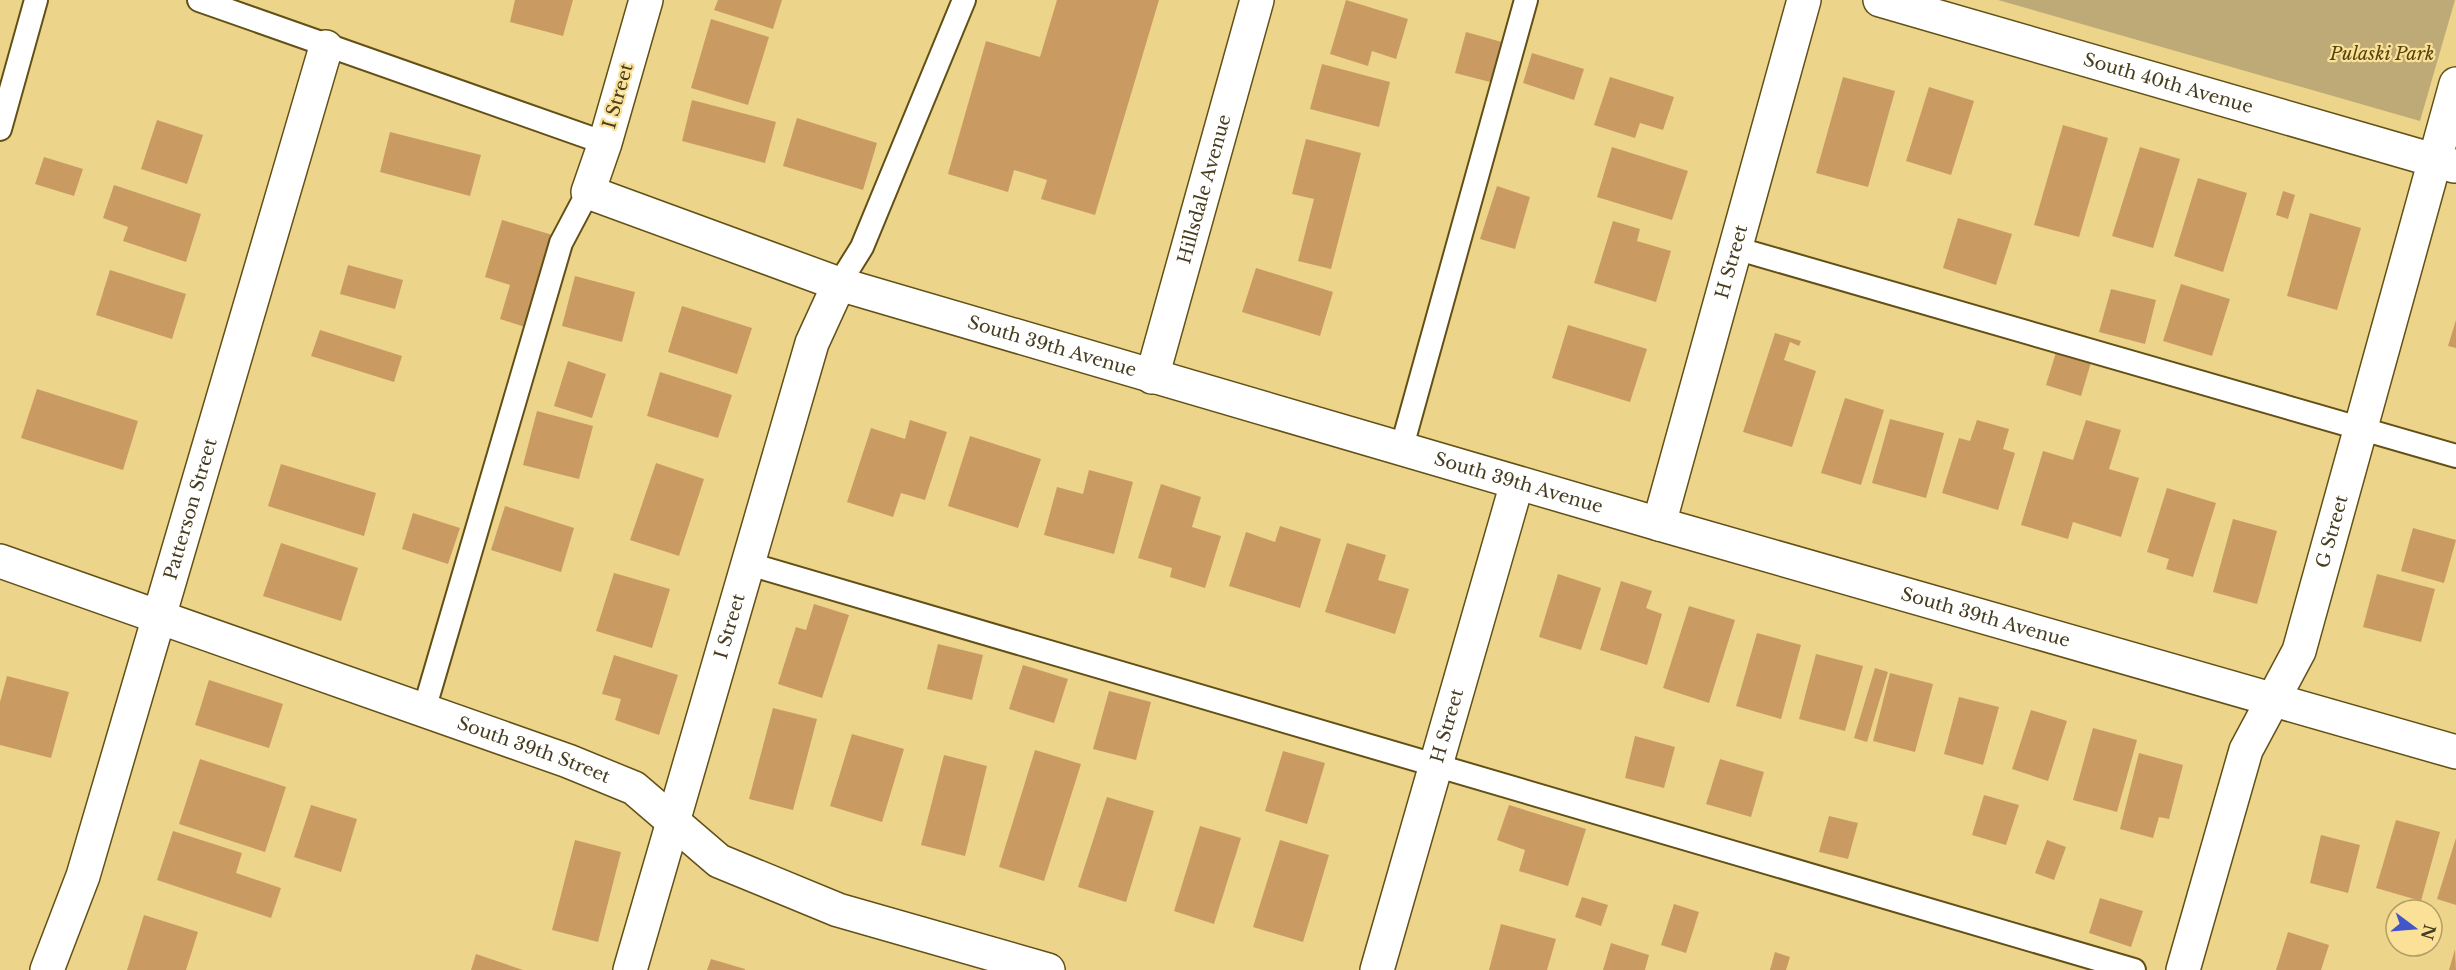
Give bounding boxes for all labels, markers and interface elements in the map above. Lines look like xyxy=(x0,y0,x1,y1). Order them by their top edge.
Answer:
park label: Pulaski Park xyxy=(2329,43,2434,65)
street label: South 40th Avenue xyxy=(2081,48,2256,118)
street label: I Street xyxy=(598,61,638,131)
street label: Hillsdale Avenue xyxy=(1173,112,1236,266)
street label: H Street xyxy=(1711,222,1752,301)
street label: South 39th Avenue xyxy=(965,311,1139,381)
street label: Patterson Street xyxy=(159,436,222,582)
street label: South 39th Avenue xyxy=(1432,448,1605,518)
street label: G Street xyxy=(2311,493,2353,571)
street label: South 39th Avenue xyxy=(1899,583,2073,652)
street label: I Street xyxy=(710,591,750,661)
street label: H Street xyxy=(1426,686,1468,765)
street label: South 39th Street xyxy=(454,712,613,788)
north arrow xyxy=(2384,898,2444,958)
text: N xyxy=(2417,922,2440,942)

